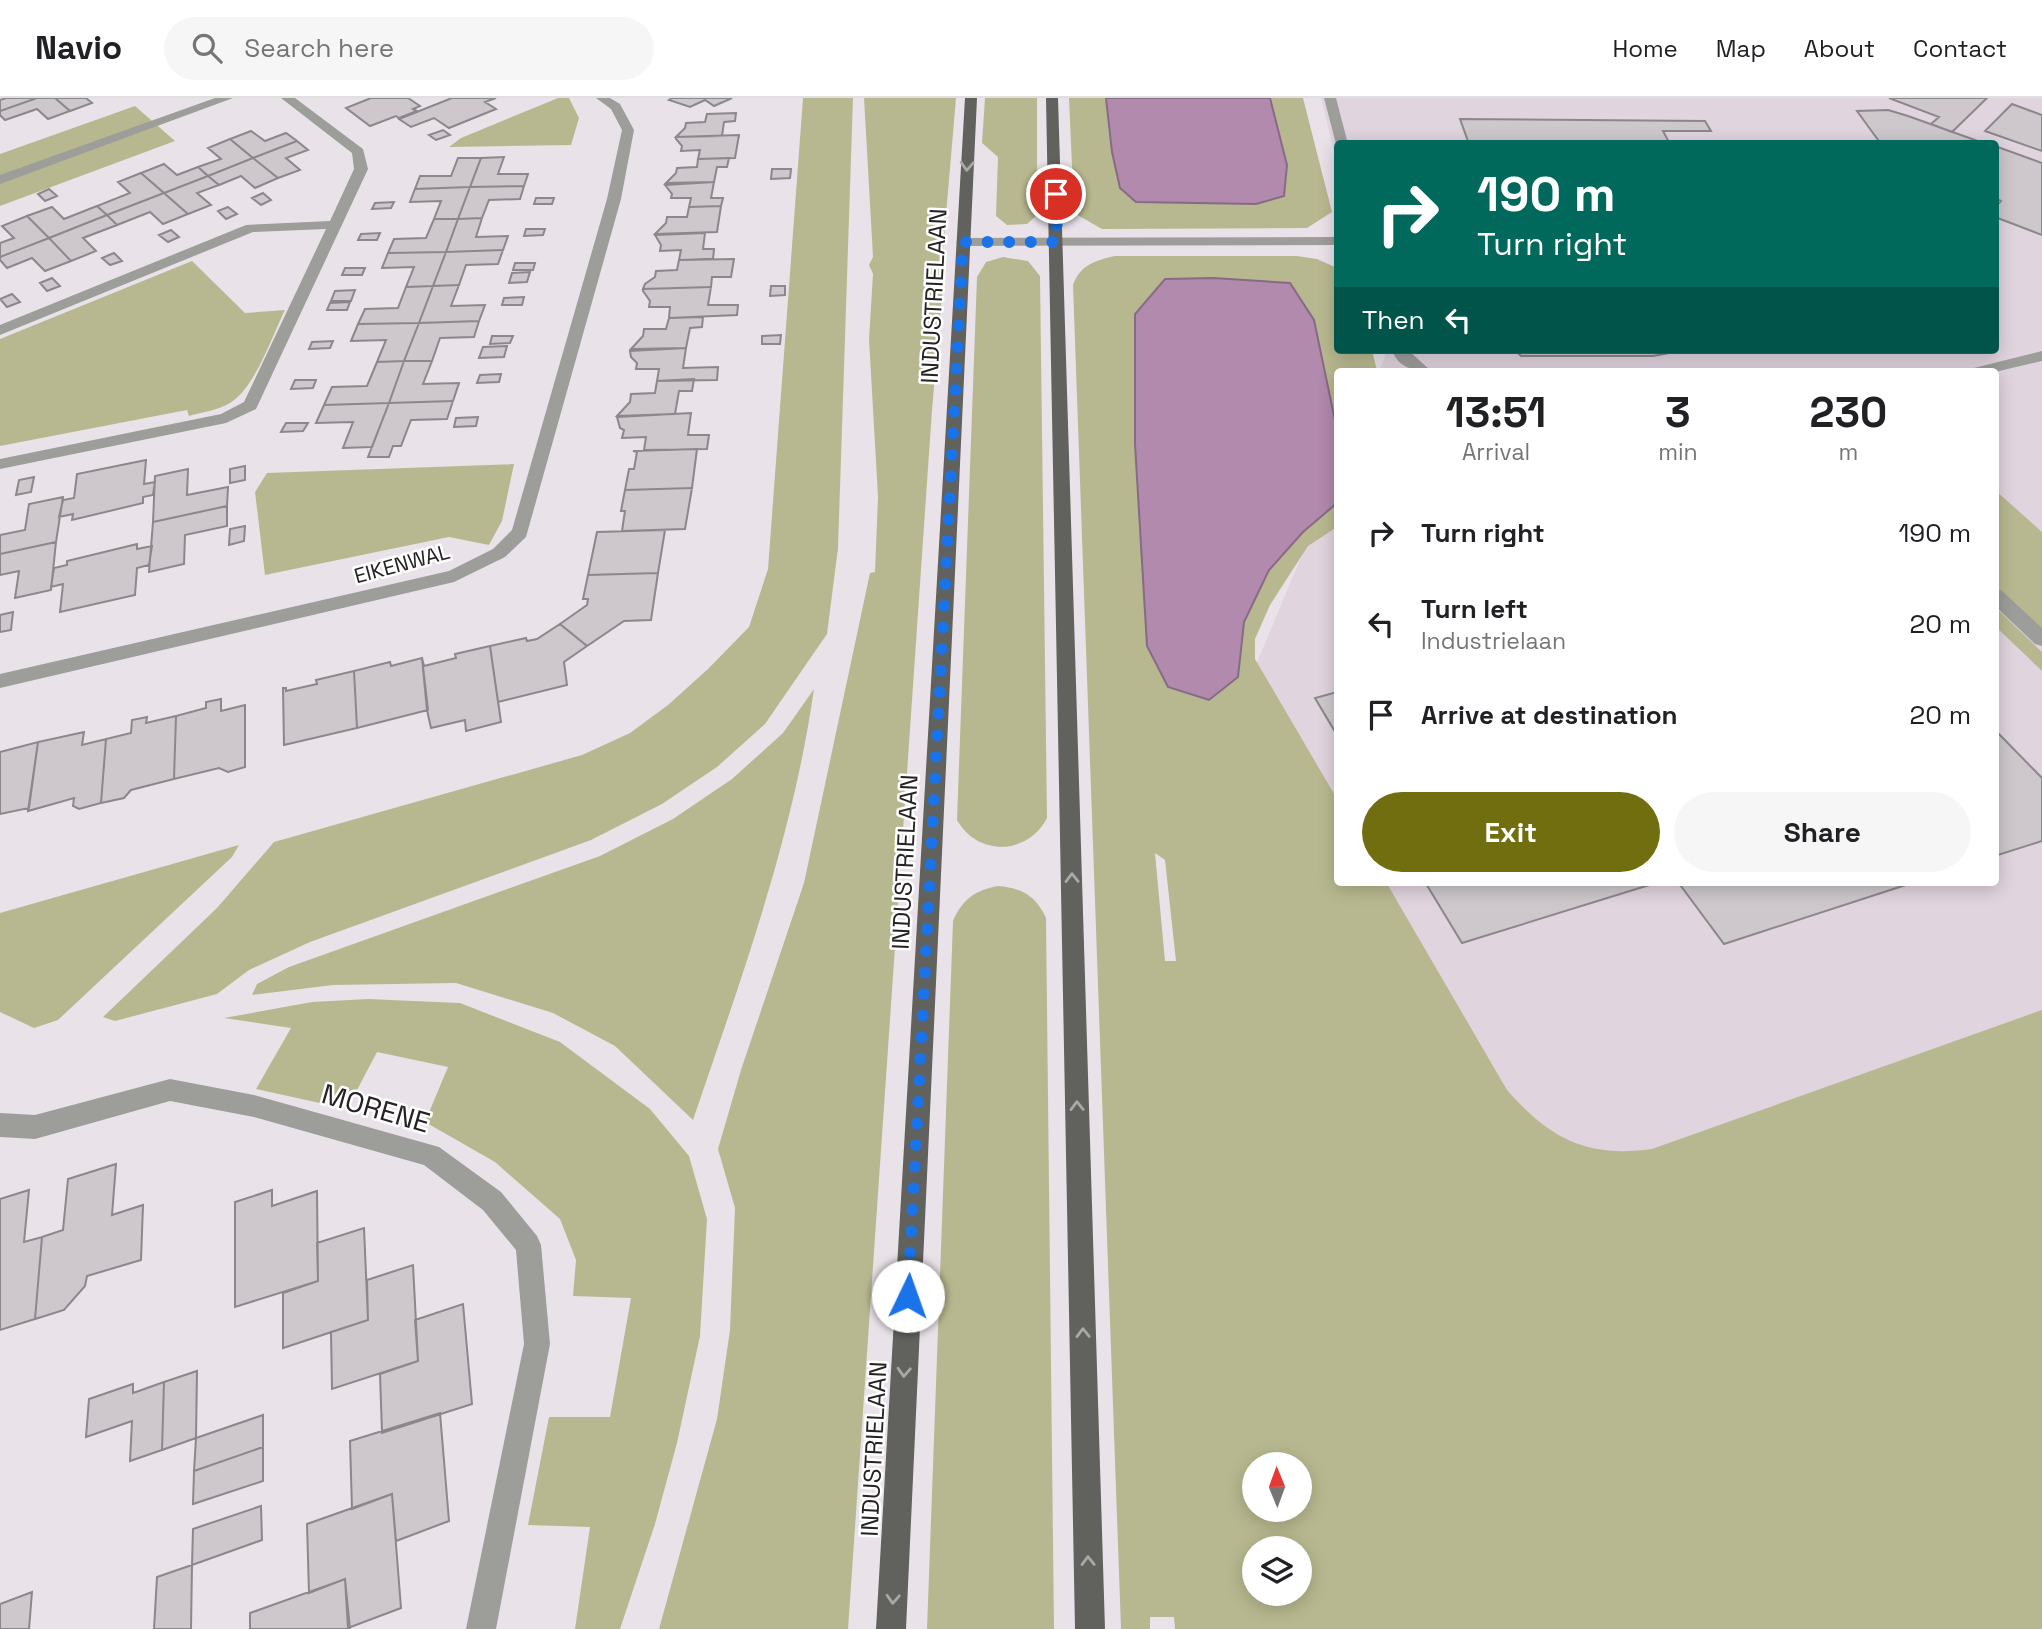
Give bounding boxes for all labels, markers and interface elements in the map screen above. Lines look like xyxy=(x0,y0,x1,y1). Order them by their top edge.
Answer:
search box xyxy=(164,17,654,80)
text: Navio xyxy=(35,27,122,69)
icon: search xyxy=(188,29,226,67)
text: Search here xyxy=(244,31,394,65)
text: Home xyxy=(1612,33,1678,64)
text: Map xyxy=(1716,33,1766,64)
text: About xyxy=(1804,33,1875,64)
text: Contact xyxy=(1913,33,2007,64)
one-way arrow xyxy=(960,161,975,172)
text: 190 m xyxy=(1477,163,1615,225)
pin xyxy=(1026,164,1086,224)
icon: right xyxy=(1362,168,1453,259)
icon: arrive xyxy=(1037,175,1075,213)
street label: INDUSTRIELAAN xyxy=(913,207,954,384)
text: Turn right xyxy=(1477,224,1627,264)
icon: left xyxy=(1439,301,1477,339)
text: Then xyxy=(1362,303,1425,337)
text: 13:51 xyxy=(1446,386,1546,439)
text: 3 xyxy=(1665,386,1691,439)
text: 230 xyxy=(1809,386,1887,439)
text: Arrival xyxy=(1462,437,1530,467)
text: min xyxy=(1658,437,1698,467)
text: m xyxy=(1838,437,1858,467)
icon: right xyxy=(1362,514,1400,552)
text: Turn right xyxy=(1421,516,1545,550)
text: 190 m xyxy=(1899,516,1971,550)
street label: EIKENWAL xyxy=(351,538,453,589)
text: Turn left xyxy=(1421,592,1528,626)
icon: left xyxy=(1362,605,1400,643)
text: 20 m xyxy=(1910,607,1971,641)
text: Industrielaan xyxy=(1421,626,1566,656)
icon: arrive xyxy=(1362,696,1400,734)
text: Arrive at destination xyxy=(1421,698,1678,732)
text: 20 m xyxy=(1910,698,1971,732)
street label: INDUSTRIELAAN xyxy=(884,773,925,950)
button: Exit xyxy=(1362,792,1660,872)
button: Share xyxy=(1674,792,1971,872)
one-way arrow xyxy=(1064,873,1080,883)
street label: MORENE xyxy=(318,1075,434,1141)
one-way arrow xyxy=(1070,1100,1085,1111)
position arrow xyxy=(871,1259,945,1333)
one-way arrow xyxy=(1075,1328,1090,1339)
street label: INDUSTRIELAAN xyxy=(853,1360,894,1537)
one-way arrow xyxy=(897,1367,912,1378)
north arrow xyxy=(1242,1452,1312,1522)
map controls xyxy=(1242,1452,1312,1606)
button: layers xyxy=(1242,1536,1312,1606)
one-way arrow xyxy=(1080,1555,1096,1566)
one-way arrow xyxy=(885,1594,900,1605)

